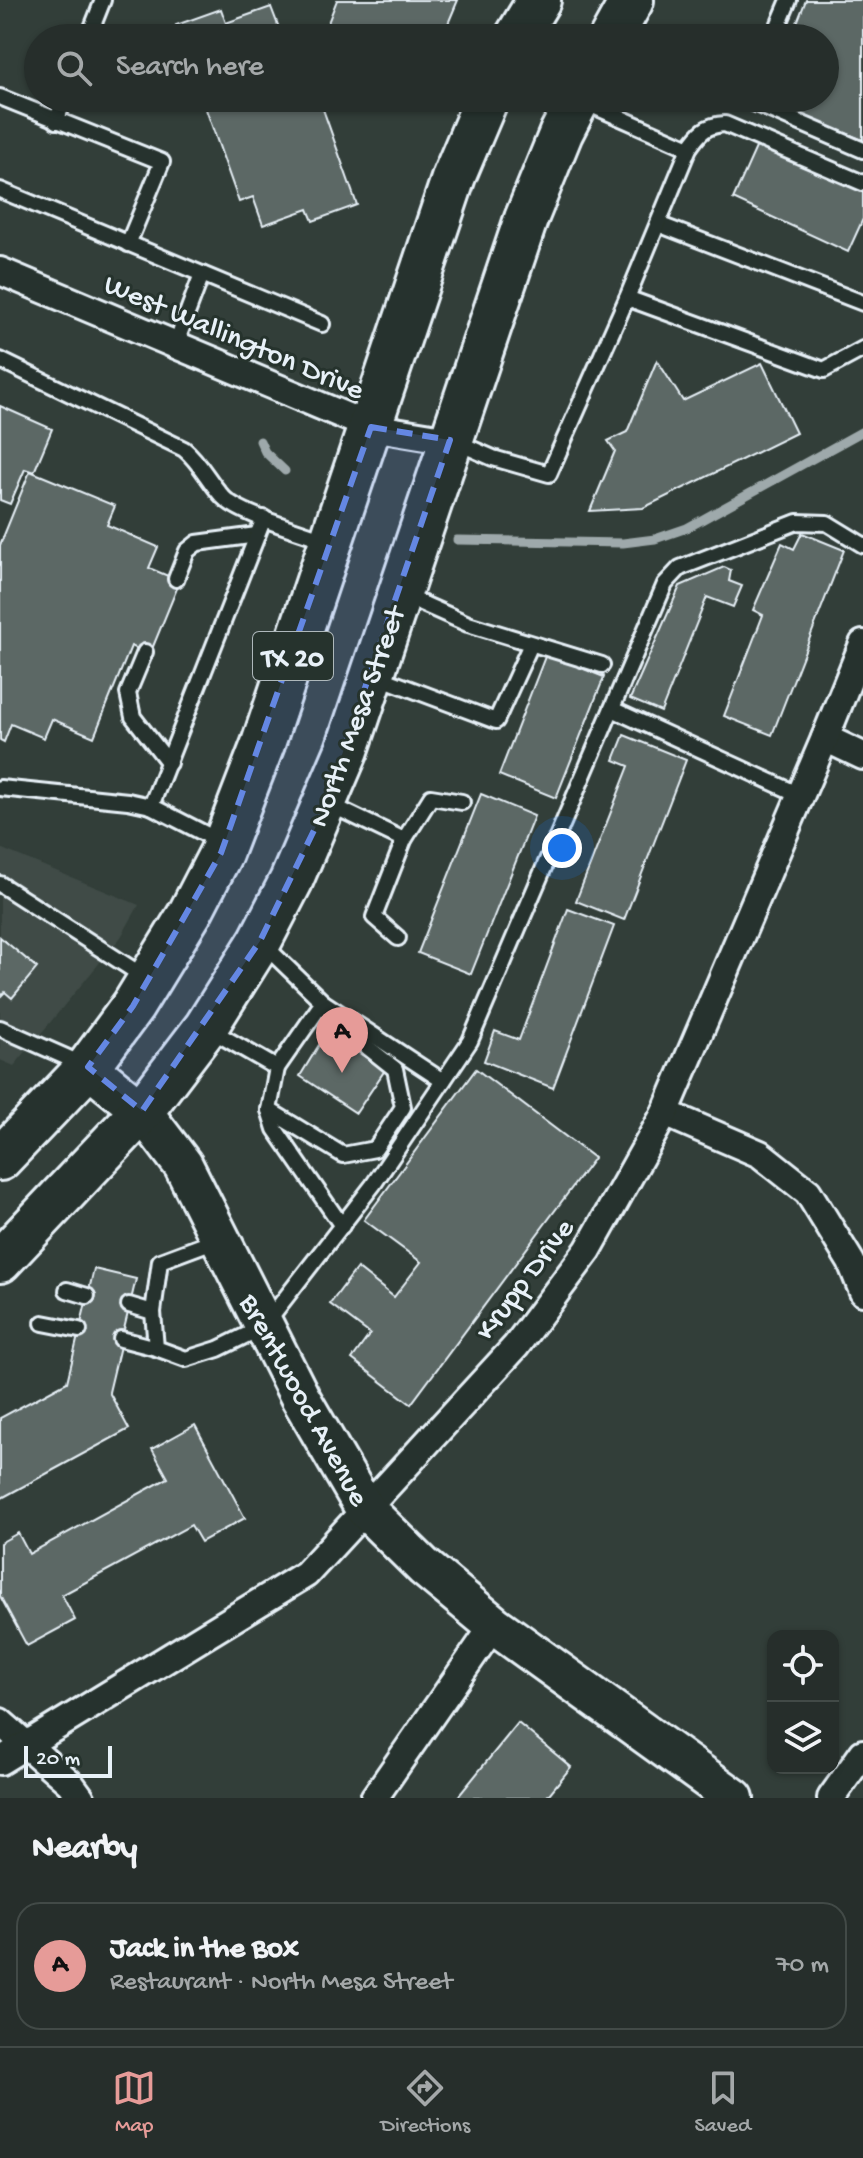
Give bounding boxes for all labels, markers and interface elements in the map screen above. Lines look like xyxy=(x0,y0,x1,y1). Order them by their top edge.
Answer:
search box xyxy=(24,24,839,112)
icon: search xyxy=(52,46,96,90)
text: Search here xyxy=(116,51,264,86)
street label: West Wallington Drive xyxy=(98,268,369,410)
street label: North Mesa Street xyxy=(303,600,416,833)
road number: TX 20 xyxy=(253,632,333,680)
your location xyxy=(542,828,582,868)
pin: A xyxy=(316,1007,368,1073)
street label: Krupp Drive xyxy=(470,1213,584,1348)
street label: Brentwood Avenue xyxy=(229,1288,375,1514)
map controls xyxy=(767,1630,839,1774)
button: locate xyxy=(767,1630,839,1702)
button: layers xyxy=(767,1702,839,1774)
scale bar xyxy=(24,1742,112,1778)
text: 20 m xyxy=(36,1747,80,1773)
text: Nearby xyxy=(32,1830,137,1870)
text: Jack in the Box xyxy=(110,1933,299,1968)
text: A xyxy=(52,1951,68,1982)
text: 70 m xyxy=(776,1951,829,1982)
text: Restaurant · North Mesa Street xyxy=(110,1968,452,1999)
tab: Map xyxy=(112,2066,156,2140)
tab: Directions xyxy=(381,2066,470,2140)
tab: Saved xyxy=(694,2066,751,2140)

